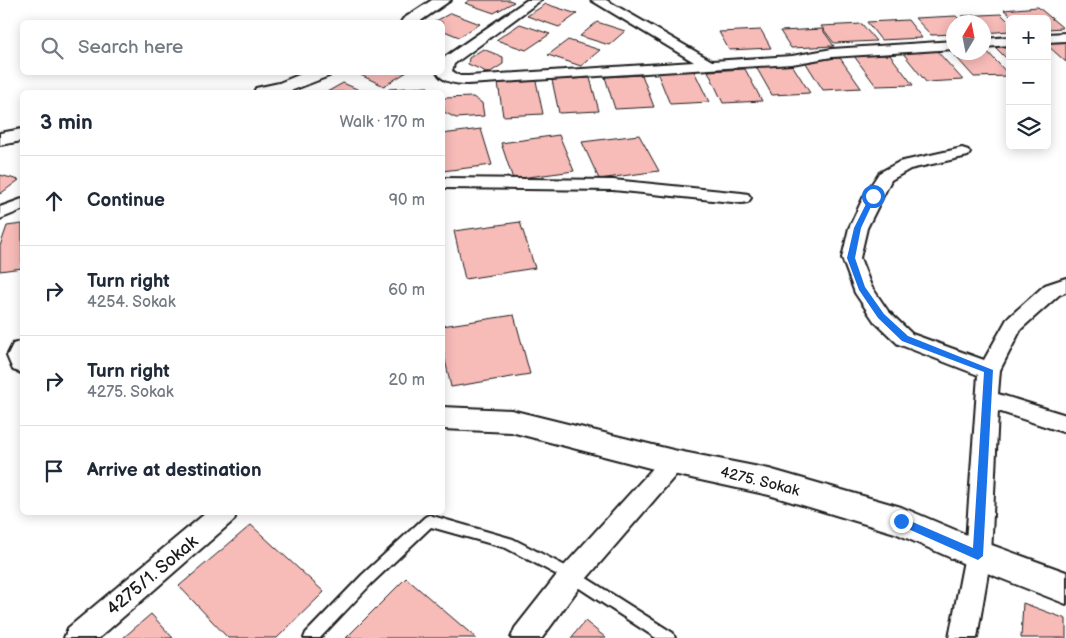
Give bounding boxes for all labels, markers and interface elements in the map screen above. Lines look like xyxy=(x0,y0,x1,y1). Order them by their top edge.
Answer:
north arrow xyxy=(946,15,991,60)
map controls xyxy=(1006,15,1051,150)
button: + xyxy=(1006,15,1051,60)
search box xyxy=(20,20,445,75)
icon: search xyxy=(38,34,66,62)
text: Search here xyxy=(78,36,183,59)
button: − xyxy=(1006,60,1051,105)
button: layers xyxy=(1006,105,1051,150)
text: 3 min xyxy=(40,110,93,135)
text: Walk · 170 m xyxy=(339,113,425,132)
route start xyxy=(862,185,885,208)
icon: ahead xyxy=(40,187,68,215)
text: Continue xyxy=(87,189,165,212)
text: 90 m xyxy=(389,191,425,210)
text: Turn right xyxy=(87,270,170,293)
icon: right xyxy=(40,277,68,305)
text: 60 m xyxy=(388,281,425,300)
text: 4254. Sokak xyxy=(87,293,175,312)
text: Turn right xyxy=(87,360,170,383)
icon: right xyxy=(40,367,68,395)
text: 20 m xyxy=(389,371,425,390)
text: 4275. Sokak xyxy=(87,383,174,402)
icon: arrive xyxy=(40,457,68,485)
text: Arrive at destination xyxy=(87,459,262,482)
street label: 4275. Sokak xyxy=(718,462,802,501)
route end xyxy=(890,510,913,533)
street label: 4275/1. Sokak xyxy=(102,531,202,620)

